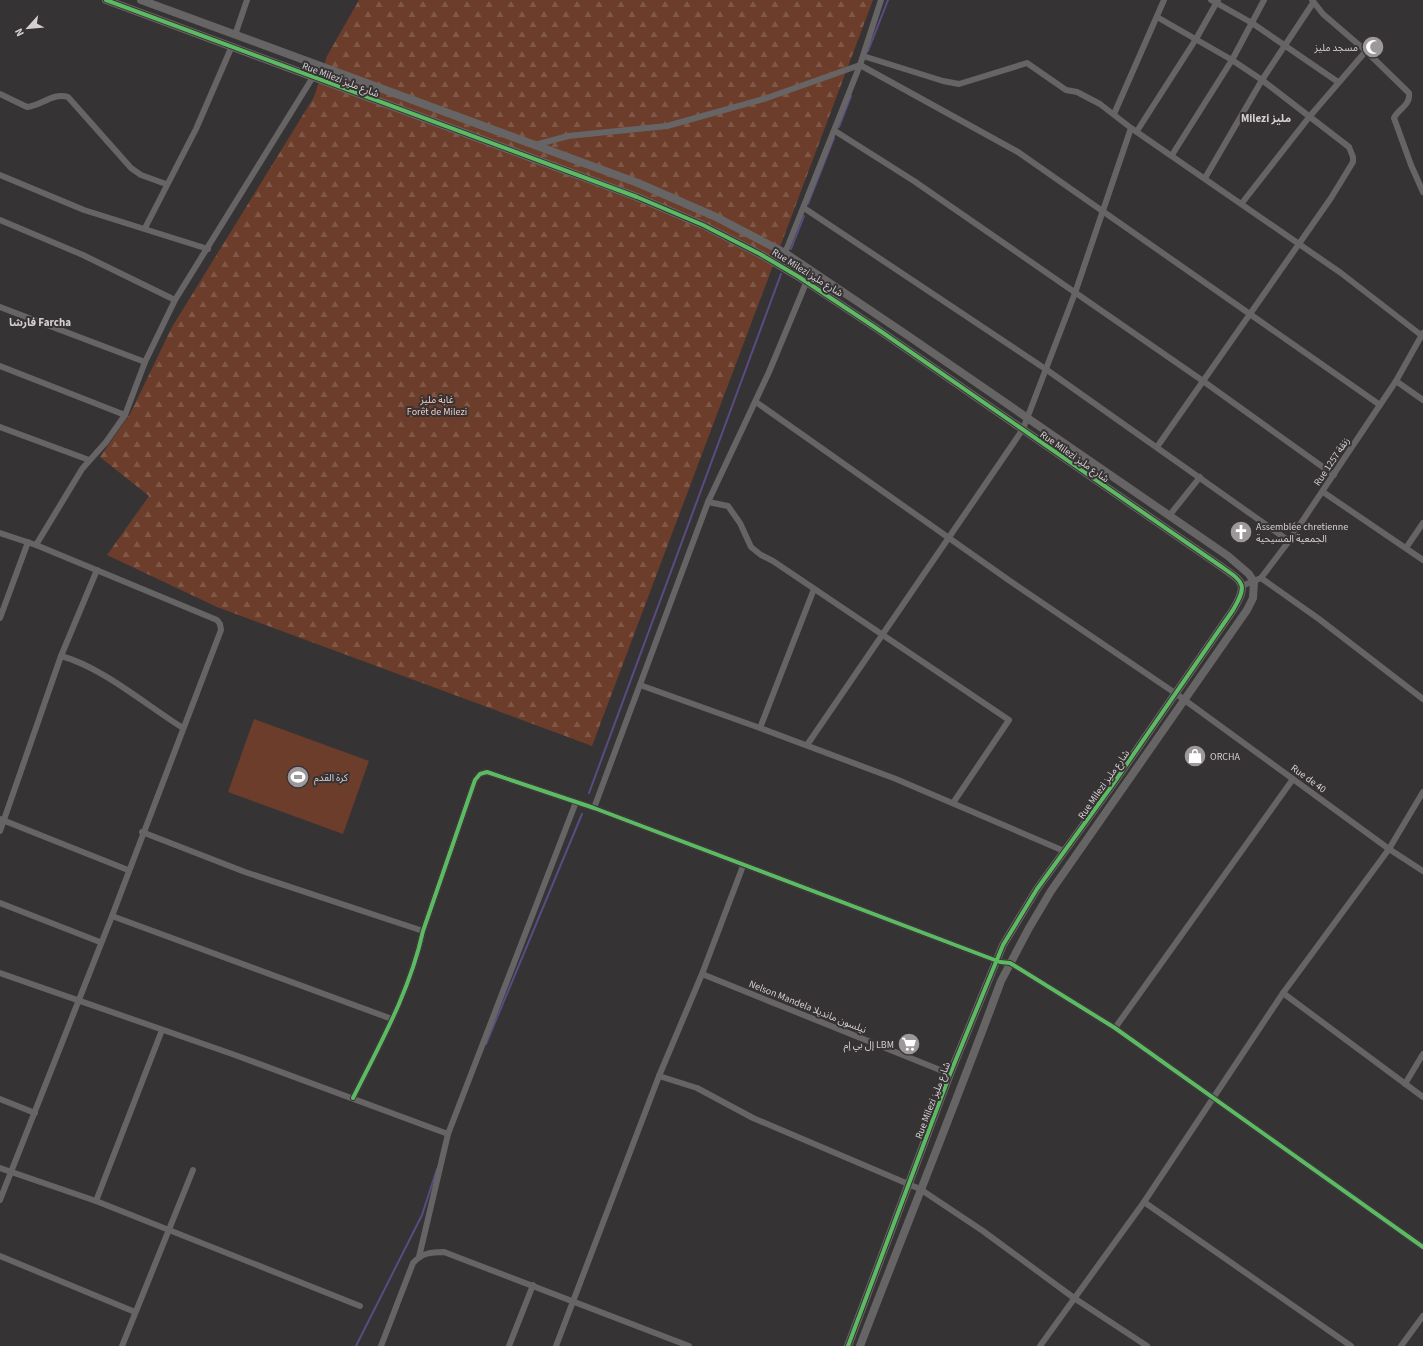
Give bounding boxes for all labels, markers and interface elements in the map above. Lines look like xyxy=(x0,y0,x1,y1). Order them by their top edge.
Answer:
north arrow xyxy=(8,8,48,48)
text: N xyxy=(11,26,28,39)
mosque icon: مسجد مليز xyxy=(1360,34,1386,60)
place label: مسجد مليز xyxy=(1314,41,1358,55)
street label: Rue Milezi شارع مليز xyxy=(300,59,381,101)
district label: Milezi مليز xyxy=(1241,111,1291,126)
street label: Rue Milezi شارع مليز xyxy=(769,245,846,300)
district label: فارشا Farcha xyxy=(9,315,71,330)
park label: غابة مليز Forêt de Milezi xyxy=(407,393,467,419)
street label: Rue Milezi شارع مليز xyxy=(1037,428,1112,486)
street label: Rue 1257 زنقة xyxy=(1310,434,1353,489)
church icon: Assemblée chretienne الجمعية المسيحية xyxy=(1228,519,1254,545)
place label: Assemblée chretienne الجمعية المسيحية xyxy=(1256,520,1348,546)
shop icon: ORCHA xyxy=(1182,743,1208,769)
street label: Rue Milezi شارع مليز xyxy=(1075,747,1133,822)
place label: ORCHA xyxy=(1210,750,1241,764)
street label: Rue de 40 xyxy=(1288,761,1329,796)
sports icon: كرة القدم xyxy=(285,764,311,790)
place label: كرة القدم xyxy=(314,771,349,786)
street label: Nelson Mandela نيلسون مانديلا xyxy=(747,977,869,1037)
supermarket icon: إل بي إم LBM xyxy=(896,1031,922,1057)
place label: إل بي إم LBM xyxy=(843,1038,894,1053)
street label: Rue Milezi شارع مليز xyxy=(912,1060,954,1141)

